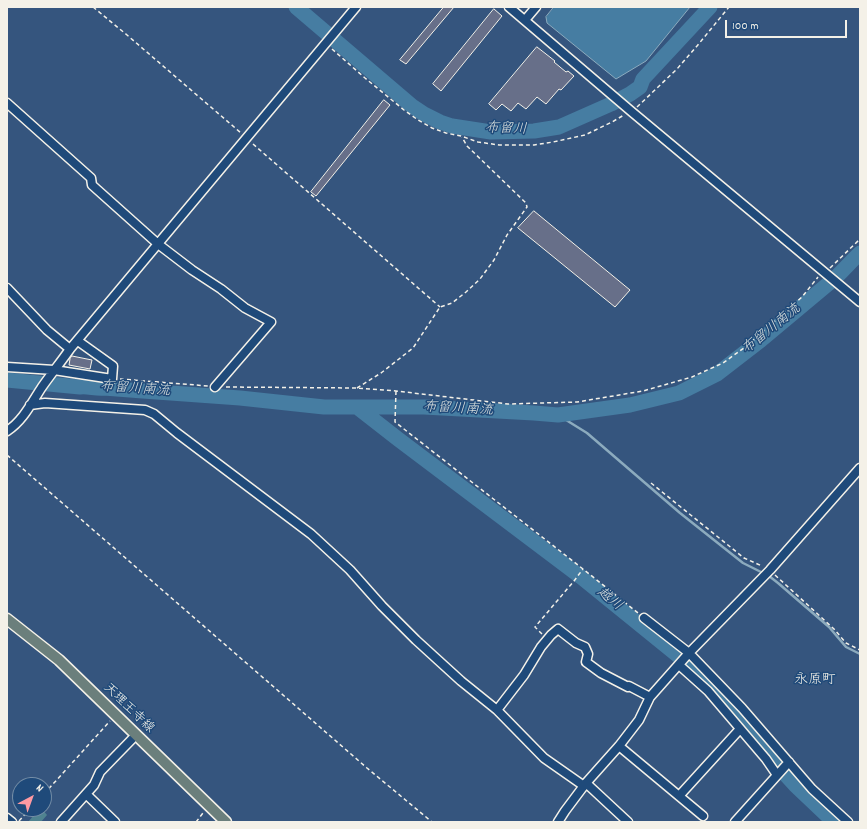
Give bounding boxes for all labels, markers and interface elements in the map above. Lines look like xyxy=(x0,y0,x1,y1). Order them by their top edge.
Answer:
scale bar xyxy=(727,12,849,38)
text: 100 m xyxy=(732,18,759,35)
water label: 布留川 xyxy=(485,121,527,139)
water label: 布留川南流 xyxy=(740,301,804,359)
water label: 布留川南流 xyxy=(99,379,171,401)
water label: 布留川南流 xyxy=(423,400,493,420)
water label: 越川 xyxy=(593,585,625,615)
district label: 永原町 xyxy=(794,673,836,689)
street label: 天理王寺線 xyxy=(99,681,157,737)
north arrow xyxy=(12,777,52,817)
text: N xyxy=(32,781,47,797)

